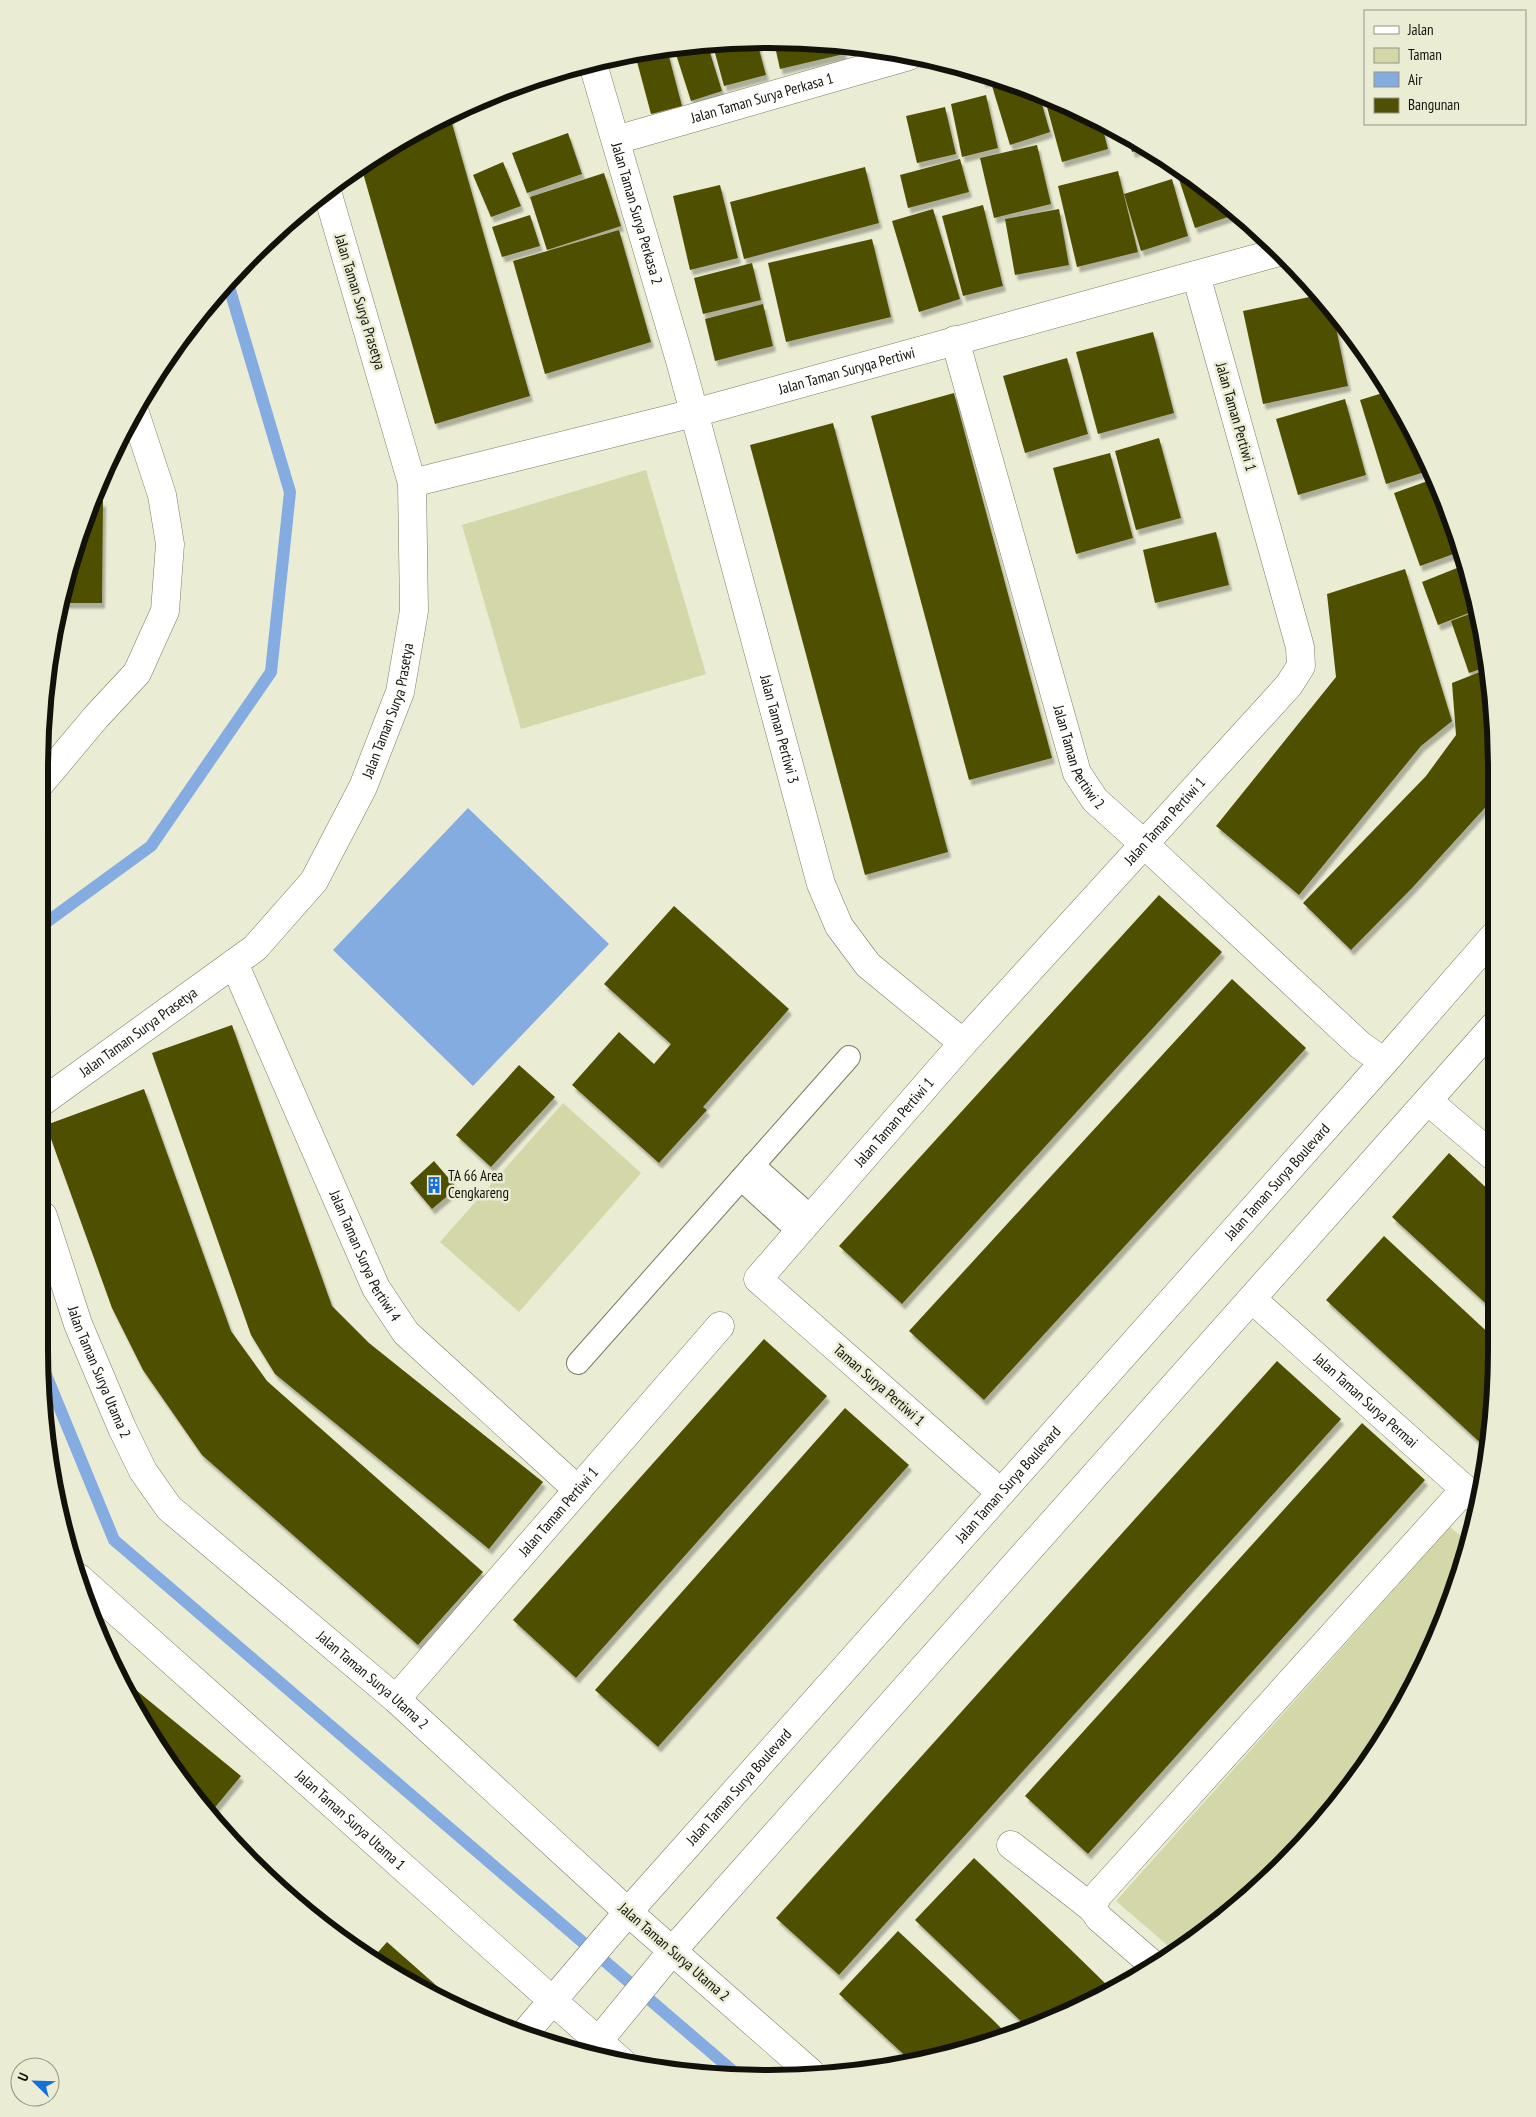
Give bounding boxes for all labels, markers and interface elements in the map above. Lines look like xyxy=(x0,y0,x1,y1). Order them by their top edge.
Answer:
legend xyxy=(1364,10,1526,125)
text: Jalan xyxy=(1407,20,1434,39)
text: Taman xyxy=(1408,45,1442,64)
street label: Jalan Taman Surya Perkasa 1 xyxy=(688,68,835,127)
text: Air xyxy=(1408,70,1423,89)
text: Bangunan xyxy=(1408,95,1460,114)
street label: Jalan Taman Surya Perkasa 2 xyxy=(607,139,667,287)
street label: Jalan Taman Surya Prasetya xyxy=(331,231,390,372)
street label: Jalan Taman Suryqa Pertiwi xyxy=(775,343,917,399)
street label: Jalan Taman Pertiwi 1 xyxy=(1212,360,1261,473)
street label: Jalan Taman Surya Prasetya xyxy=(357,642,417,782)
street label: Jalan Taman Pertiwi 3 xyxy=(756,672,804,786)
street label: Jalan Taman Pertiwi 2 xyxy=(1049,702,1109,813)
street label: Jalan Taman Pertiwi 1 xyxy=(1119,773,1209,869)
street label: Jalan Taman Surya Prasetya xyxy=(75,983,201,1081)
street label: Jalan Taman Pertiwi 1 xyxy=(849,1073,938,1171)
street label: Jalan Taman Surya Boulevard xyxy=(1220,1119,1334,1244)
place label: TA 66 Area Cengkareng xyxy=(448,1166,509,1202)
building icon: TA 66 Area Cengkareng xyxy=(424,1175,444,1195)
street label: Jalan Taman Surya Pertiwi 4 xyxy=(325,1186,406,1325)
street label: Jalan Taman Surya Utama 2 xyxy=(64,1303,135,1441)
street label: Taman Surya Pertiwi 1 xyxy=(830,1340,929,1430)
street label: Jalan Taman Surya Permai xyxy=(1309,1348,1422,1452)
street label: Jalan Taman Surya Boulevard xyxy=(950,1422,1065,1547)
street label: Jalan Taman Pertiwi 1 xyxy=(514,1463,602,1561)
street label: Jalan Taman Surya Utama 2 xyxy=(312,1626,433,1733)
street label: Jalan Taman Surya Boulevard xyxy=(681,1725,795,1850)
street label: Jalan Taman Surya Utama 1 xyxy=(291,1765,410,1874)
street label: Jalan Taman Surya Utama 2 xyxy=(614,1898,734,2005)
north arrow xyxy=(10,2057,60,2107)
text: U xyxy=(13,2070,33,2084)

